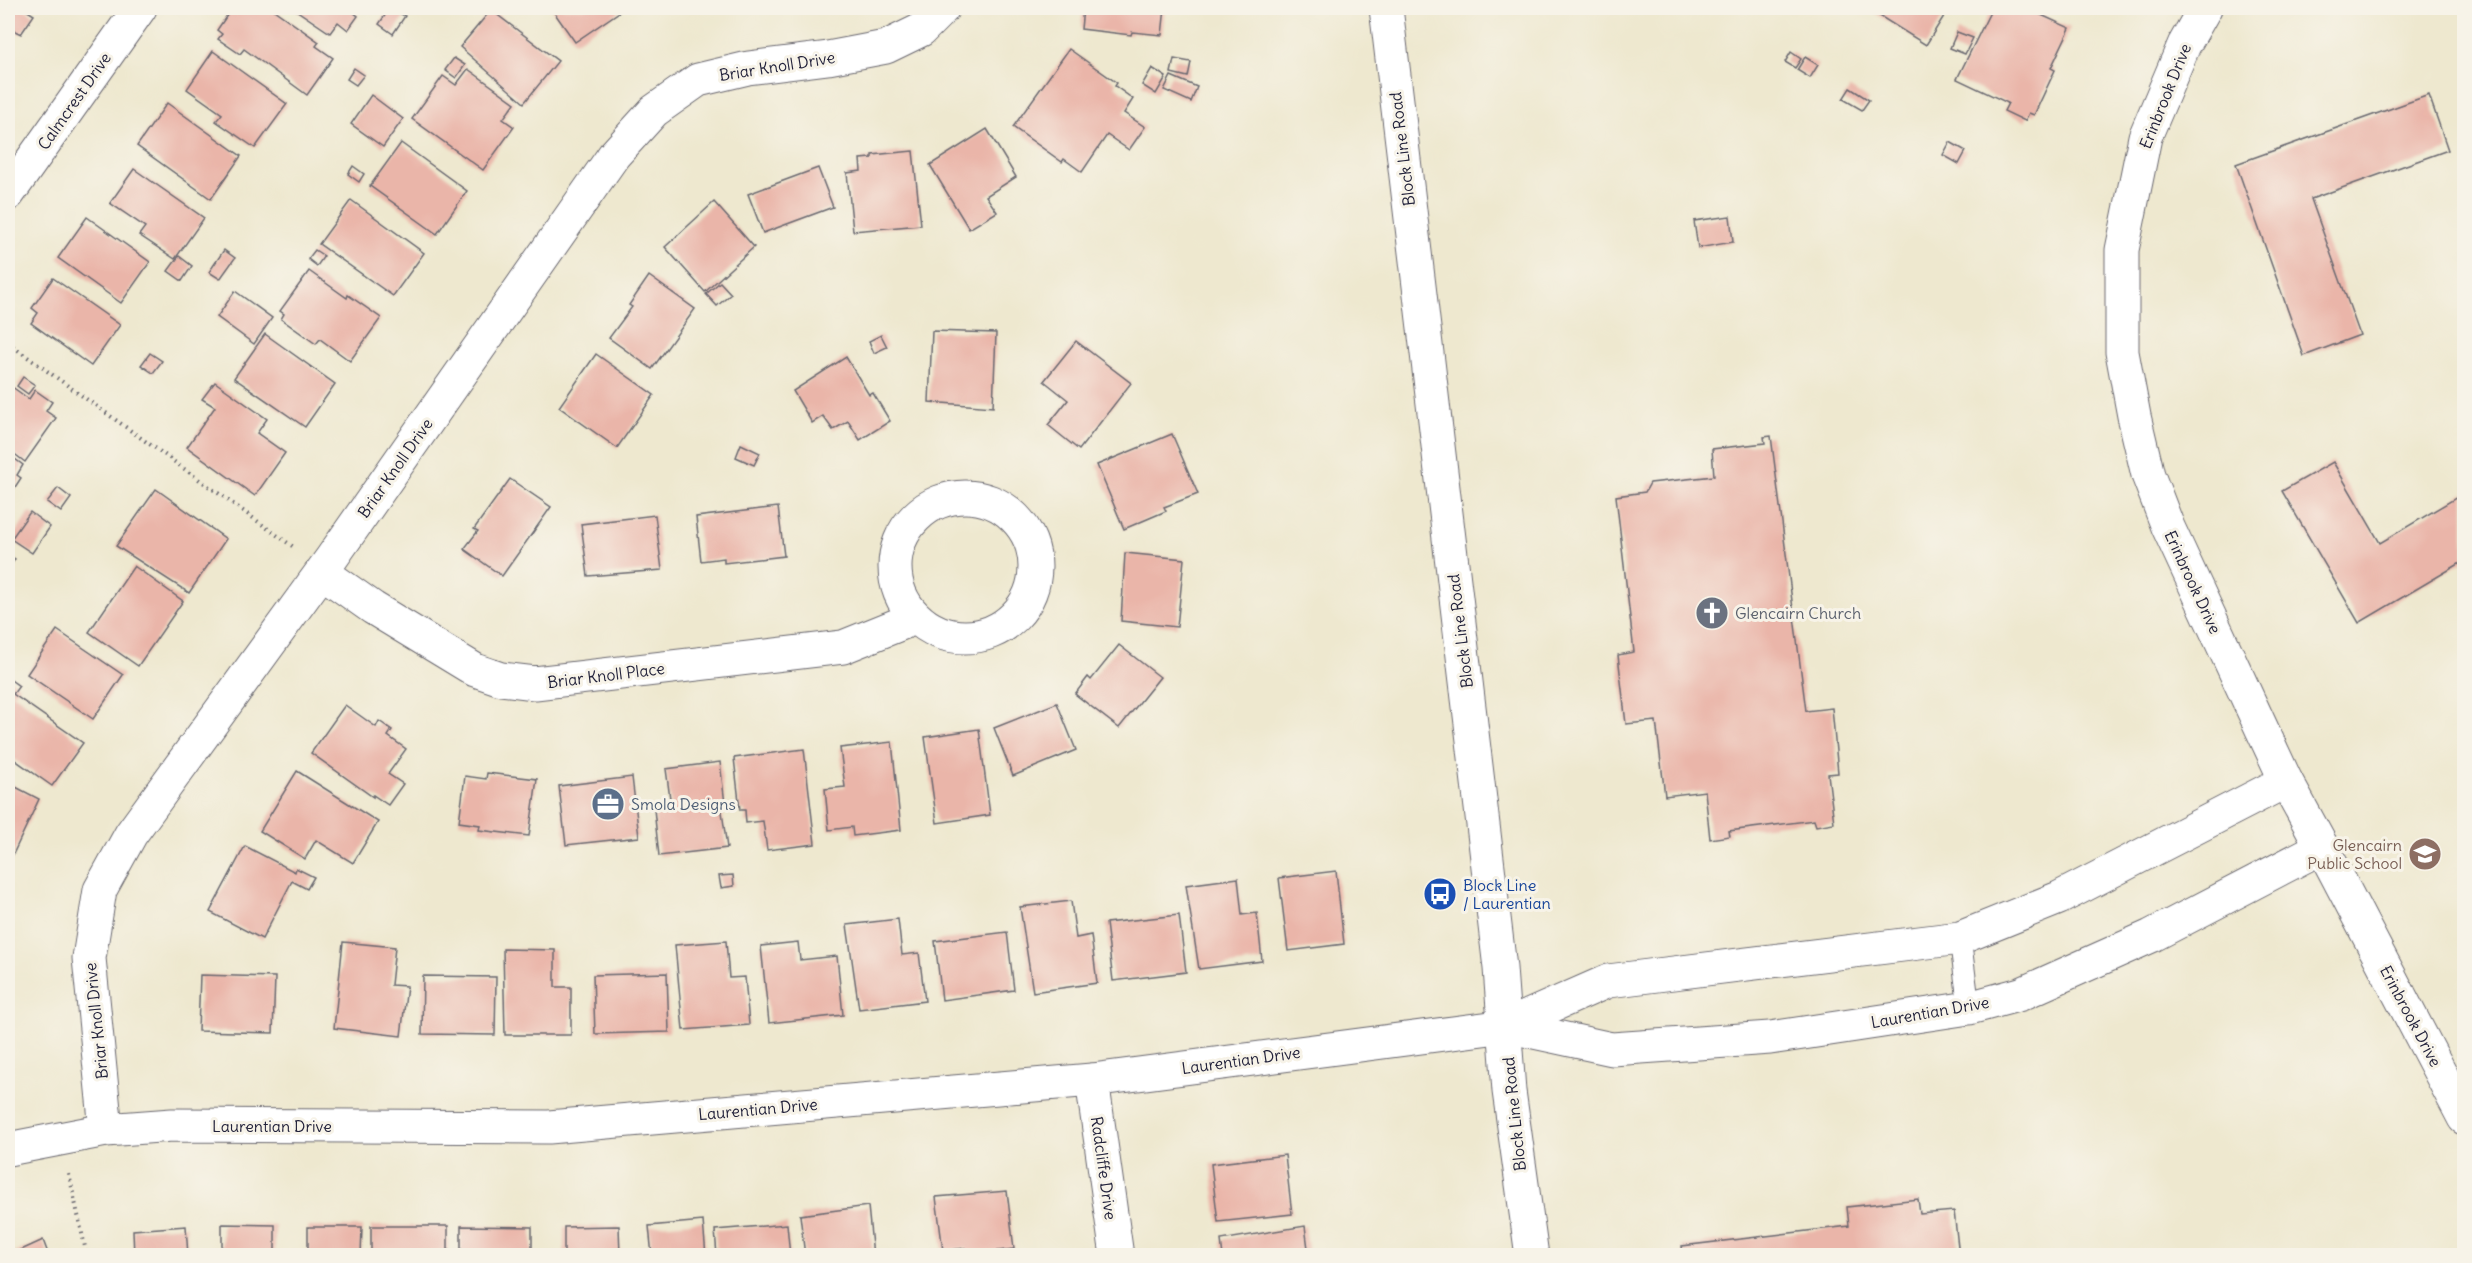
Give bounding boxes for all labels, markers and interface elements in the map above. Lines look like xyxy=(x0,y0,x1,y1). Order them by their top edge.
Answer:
street label: Erinbrook Drive xyxy=(2135,40,2195,152)
street label: Briar Knoll Drive xyxy=(718,47,836,85)
street label: Calmcrest Drive xyxy=(33,48,115,154)
street label: Block Line Road xyxy=(1385,91,1419,207)
street label: Briar Knoll Drive xyxy=(353,414,437,522)
street label: Erinbrook Drive xyxy=(2160,527,2226,637)
street label: Block Line Road xyxy=(1443,573,1477,689)
church icon: Glencairn Church xyxy=(1694,595,1730,631)
place label: Glencairn Church xyxy=(1735,603,1861,623)
street label: Briar Knoll Place xyxy=(546,658,666,692)
office icon: Smola Designs xyxy=(590,786,626,822)
place label: Smola Designs xyxy=(631,794,736,814)
place label: Glencairn Public School xyxy=(2307,835,2402,873)
school or university icon: Glencairn Public School xyxy=(2407,836,2443,872)
place label: Block Line / Laurentian xyxy=(1463,875,1551,913)
bus stop icon: Block Line / Laurentian xyxy=(1422,876,1458,912)
street label: Briar Knoll Drive xyxy=(80,962,112,1080)
street label: Erinbrook Drive xyxy=(2376,962,2446,1070)
street label: Laurentian Drive xyxy=(1869,992,1991,1032)
street label: Laurentian Drive xyxy=(1180,1042,1302,1078)
street label: Block Line Road xyxy=(1498,1056,1530,1172)
street label: Laurentian Drive xyxy=(697,1094,819,1124)
street label: Radcliffe Drive xyxy=(1087,1115,1121,1221)
street label: Laurentian Drive xyxy=(212,1116,332,1136)

